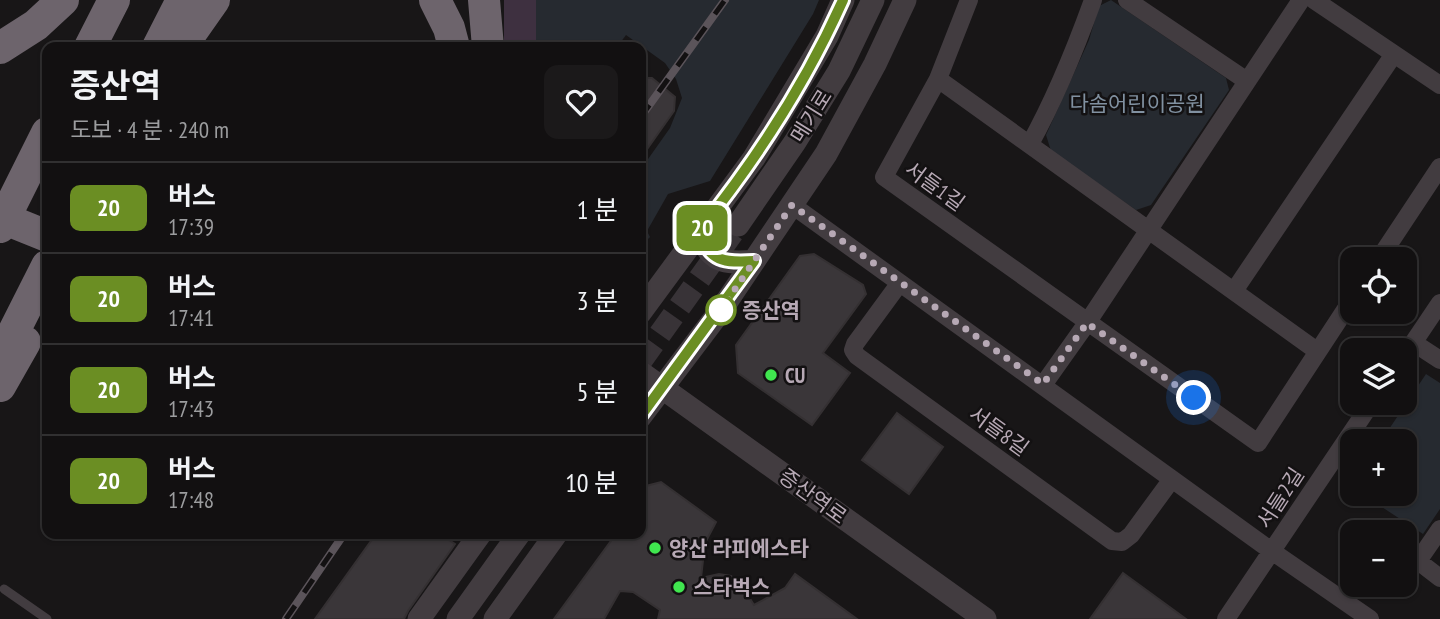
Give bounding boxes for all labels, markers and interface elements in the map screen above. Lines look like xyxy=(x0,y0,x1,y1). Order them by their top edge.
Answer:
text: 증산역 xyxy=(70,63,161,106)
button: heart xyxy=(544,65,618,139)
street label: 메기로 xyxy=(784,84,838,148)
park label: 다솜어린이공원 xyxy=(1069,90,1205,117)
text: 도보 · 4 분 · 240 m xyxy=(70,115,229,144)
street label: 서들1길 xyxy=(900,155,970,217)
text: 버스 xyxy=(168,179,216,212)
text: 20 xyxy=(97,192,120,223)
text: 1 분 xyxy=(577,193,618,226)
line badge: 20 xyxy=(670,205,734,251)
text: 17:39 xyxy=(168,212,214,241)
text: 20 xyxy=(691,212,713,243)
map controls xyxy=(1340,247,1417,597)
button: locate xyxy=(1340,247,1417,324)
text: 버스 xyxy=(168,270,216,303)
text: 20 xyxy=(97,283,120,314)
text: 3 분 xyxy=(577,284,618,317)
marker: 증산역 xyxy=(706,295,736,325)
place label: 증산역 xyxy=(742,297,800,324)
text: 17:41 xyxy=(168,303,214,332)
button: layers xyxy=(1340,338,1417,415)
text: 버스 xyxy=(168,361,216,394)
place label: CU xyxy=(785,362,805,389)
marker: CU xyxy=(763,367,779,383)
text: 20 xyxy=(97,374,120,405)
text: 5 분 xyxy=(577,375,618,408)
your location xyxy=(1176,380,1211,415)
text: 17:43 xyxy=(168,394,214,423)
street label: 서들8길 xyxy=(964,400,1034,462)
button: + xyxy=(1340,429,1417,506)
text: 버스 xyxy=(168,452,216,485)
street label: 증산역로 xyxy=(774,462,852,530)
street label: 서들2길 xyxy=(1250,462,1310,534)
text: 20 xyxy=(97,465,120,496)
text: 10 분 xyxy=(565,466,618,499)
text: 17:48 xyxy=(168,485,214,514)
button: − xyxy=(1340,520,1417,597)
place label: 양산 라피에스타 xyxy=(669,535,809,562)
marker: 양산 라피에스타 xyxy=(647,540,663,556)
place label: 스타벅스 xyxy=(693,574,770,601)
marker: 스타벅스 xyxy=(671,579,687,595)

